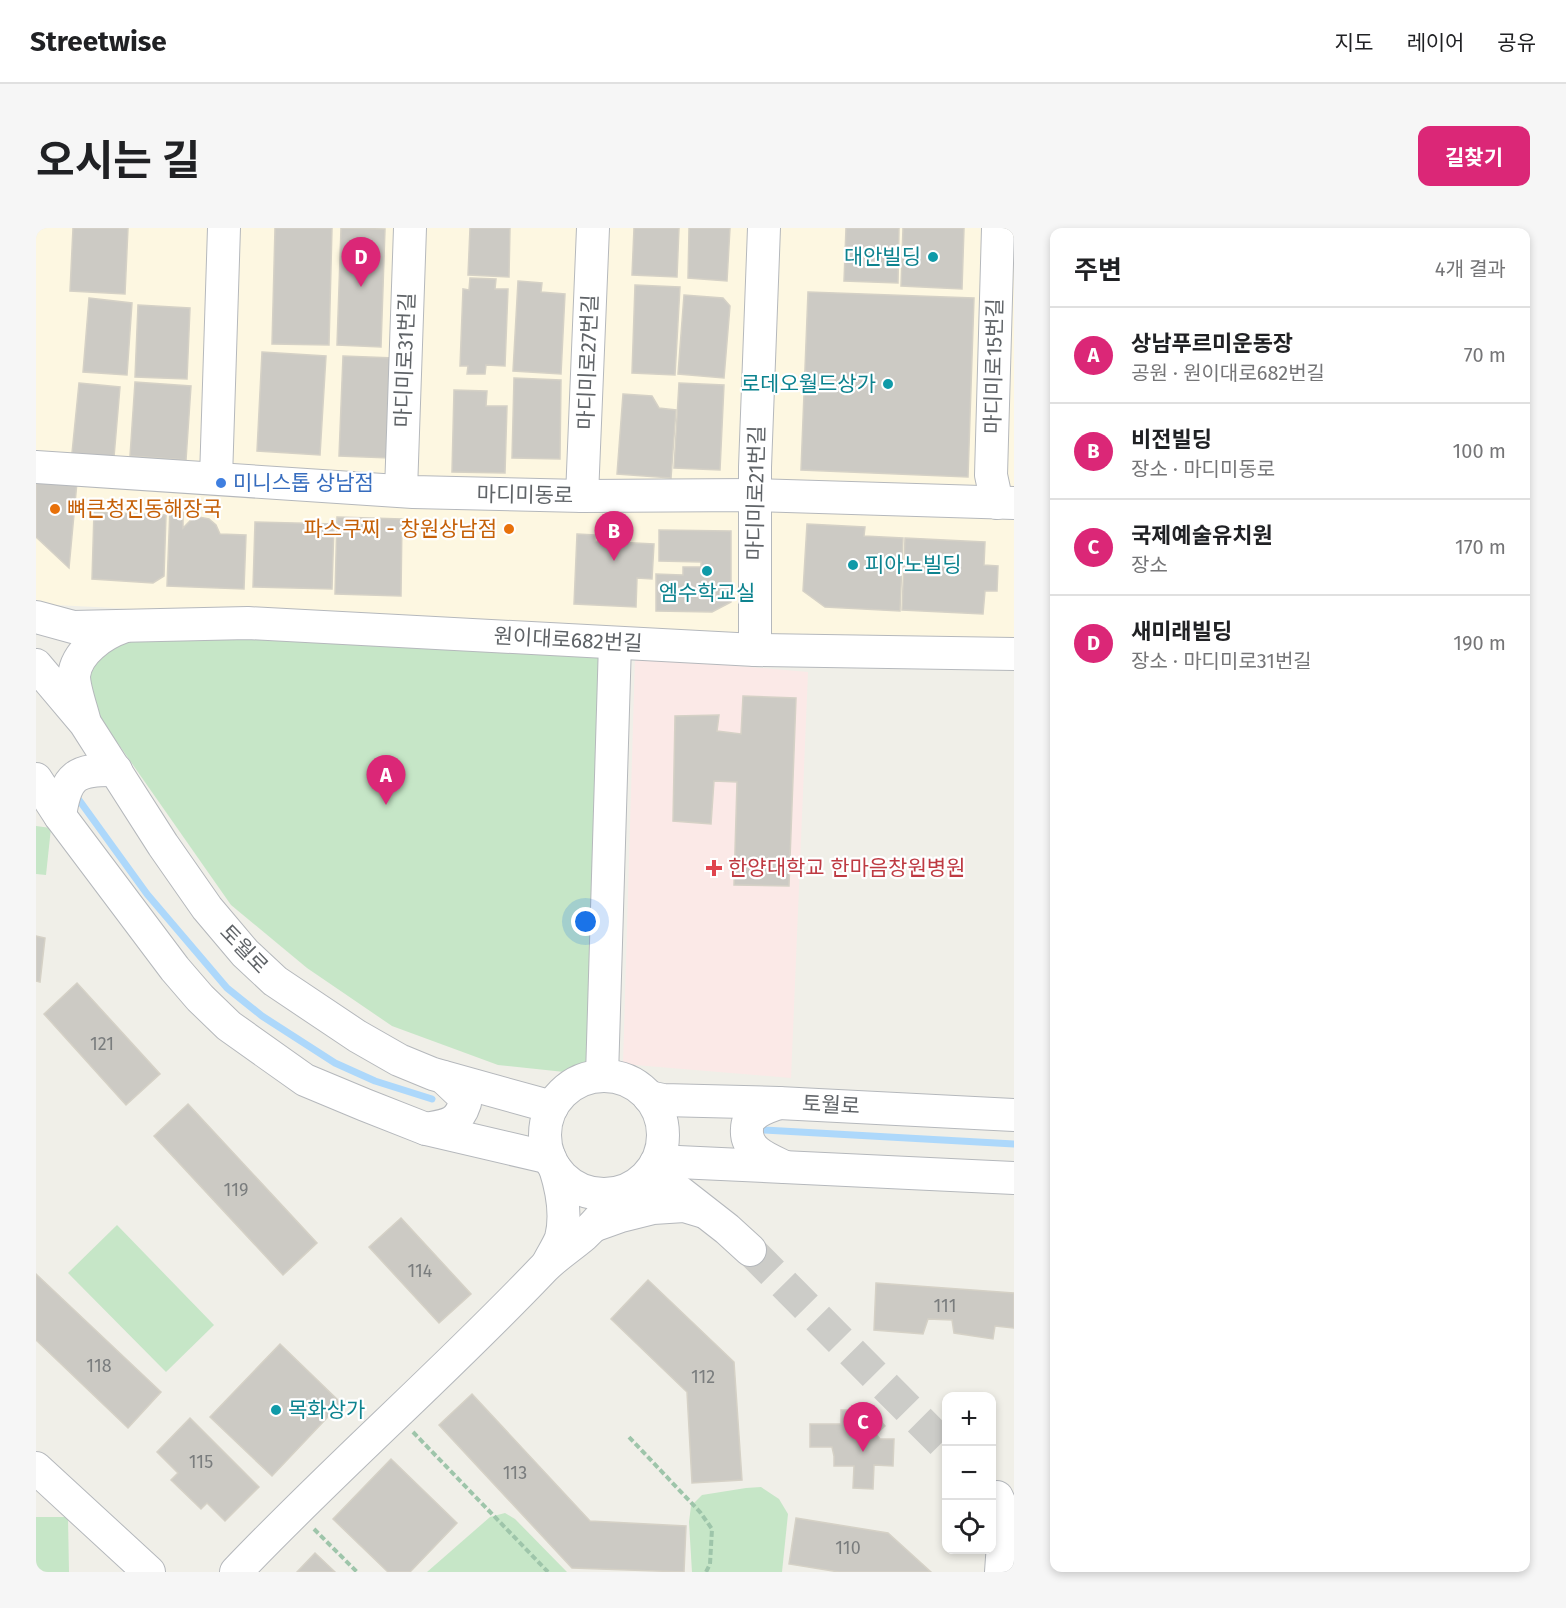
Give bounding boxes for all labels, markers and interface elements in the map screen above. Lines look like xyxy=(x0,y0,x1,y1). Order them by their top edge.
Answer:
text: Streetwise xyxy=(30,25,167,58)
text: 지도 xyxy=(1335,30,1373,56)
text: 레이어 xyxy=(1406,30,1464,56)
text: 공유 xyxy=(1497,30,1536,56)
button: 길찾기 xyxy=(1418,126,1530,186)
text: 오시는 길 xyxy=(36,136,201,186)
pin: D xyxy=(342,238,380,287)
place label: 대안빌딩 xyxy=(844,244,921,270)
marker: 대안빌딩 xyxy=(926,250,940,264)
text: 주변 xyxy=(1074,255,1122,286)
text: 4개 결과 xyxy=(1435,257,1506,281)
street label: 마디미로31번길 xyxy=(390,292,420,428)
street label: 마디미로27번길 xyxy=(573,294,603,430)
street label: 마디미로15번길 xyxy=(980,298,1008,434)
text: 상남푸르미운동장 xyxy=(1131,330,1293,357)
text: A xyxy=(1088,343,1099,367)
text: 70 m xyxy=(1464,343,1506,367)
text: 공원 · 원이대로682번길 xyxy=(1131,361,1325,385)
place label: 로데오월드상가 xyxy=(741,371,876,397)
marker: 로데오월드상가 xyxy=(881,377,895,391)
street label: 마디미로21번길 xyxy=(742,425,770,561)
text: 비전빌딩 xyxy=(1131,426,1212,453)
text: B xyxy=(1087,439,1100,463)
text: 100 m xyxy=(1453,439,1506,463)
text: 장소 · 마디미동로 xyxy=(1131,457,1275,481)
place label: 미니스톱 상남점 xyxy=(233,470,374,496)
marker: 미니스톱 상남점 xyxy=(214,476,228,490)
street label: 마디미동로 xyxy=(476,481,574,509)
place label: 뼈큰청진동해장국 xyxy=(67,496,222,522)
marker: 뼈큰청진동해장국 xyxy=(48,502,62,516)
pin: B xyxy=(594,512,634,561)
place label: 파스쿠찌 - 창원상남점 xyxy=(304,516,497,542)
marker: 파스쿠찌 - 창원상남점 xyxy=(502,522,516,536)
text: 국제예술유치원 xyxy=(1131,522,1273,549)
text: C xyxy=(1088,535,1099,559)
text: 170 m xyxy=(1455,535,1506,559)
place label: 피아노빌딩 xyxy=(865,552,962,578)
text: 장소 xyxy=(1131,553,1168,577)
marker: 피아노빌딩 xyxy=(846,558,860,572)
marker: 엠수학교실 xyxy=(700,564,714,578)
place label: 엠수학교실 xyxy=(659,580,755,606)
text: 새미래빌딩 xyxy=(1131,618,1232,645)
street label: 원이대로682번길 xyxy=(493,623,643,657)
text: D xyxy=(1087,631,1100,655)
text: 190 m xyxy=(1453,631,1506,655)
text: 장소 · 마디미로31번길 xyxy=(1131,649,1312,673)
pin: A xyxy=(366,756,406,805)
place label: 한양대학교 한마음창원병원 xyxy=(728,855,965,881)
marker: 한양대학교 한마음창원병원 xyxy=(705,859,723,877)
your location xyxy=(571,907,600,936)
street label: 토월로 xyxy=(215,919,273,979)
house number: 121 xyxy=(90,1033,114,1055)
street label: 토월로 xyxy=(801,1091,861,1119)
house number: 119 xyxy=(224,1179,248,1201)
house number: 114 xyxy=(408,1260,433,1282)
house number: 111 xyxy=(934,1295,956,1317)
house number: 118 xyxy=(86,1355,112,1377)
house number: 112 xyxy=(691,1366,715,1388)
map controls xyxy=(942,1392,996,1554)
button: + xyxy=(942,1392,996,1446)
place label: 목화상가 xyxy=(288,1397,365,1423)
pin: C xyxy=(844,1402,882,1452)
marker: 목화상가 xyxy=(269,1403,283,1417)
button: − xyxy=(942,1446,996,1500)
house number: 115 xyxy=(189,1451,213,1473)
house number: 113 xyxy=(503,1462,527,1484)
button: locate xyxy=(942,1500,996,1554)
house number: 110 xyxy=(835,1537,861,1559)

